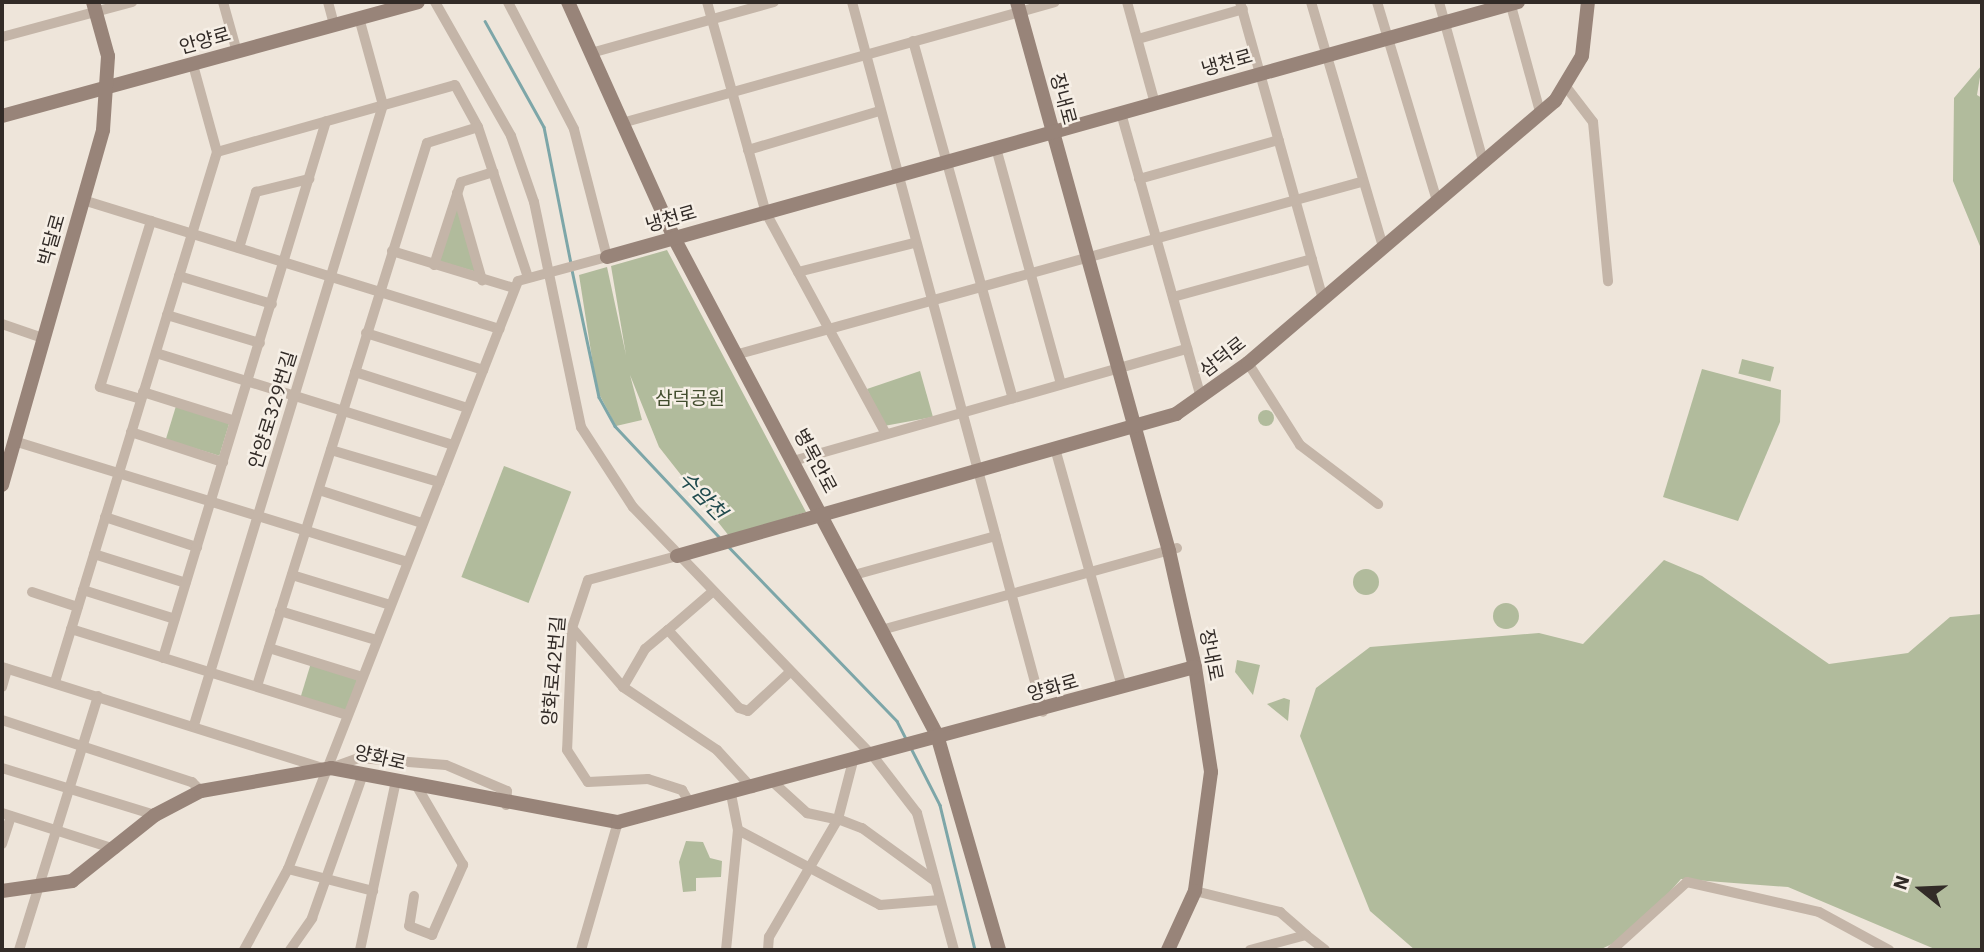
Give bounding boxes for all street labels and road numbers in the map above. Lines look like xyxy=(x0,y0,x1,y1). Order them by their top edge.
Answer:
street label: 안양로 xyxy=(177,23,233,59)
street label: 냉천로 xyxy=(1199,45,1255,81)
street label: 장내로 xyxy=(1045,71,1081,127)
street label: 냉천로 xyxy=(643,201,699,237)
street label: 박달로 xyxy=(34,212,70,268)
street label: 삼덕로 xyxy=(1195,332,1251,382)
street label: 안양로329번길 xyxy=(244,349,302,471)
street label: 병목안로 xyxy=(789,425,841,497)
street label: 양화로42번길 xyxy=(538,615,570,727)
street label: 장내로 xyxy=(1195,627,1227,683)
street label: 양화로 xyxy=(1025,670,1081,706)
street label: 양화로 xyxy=(352,741,408,775)

